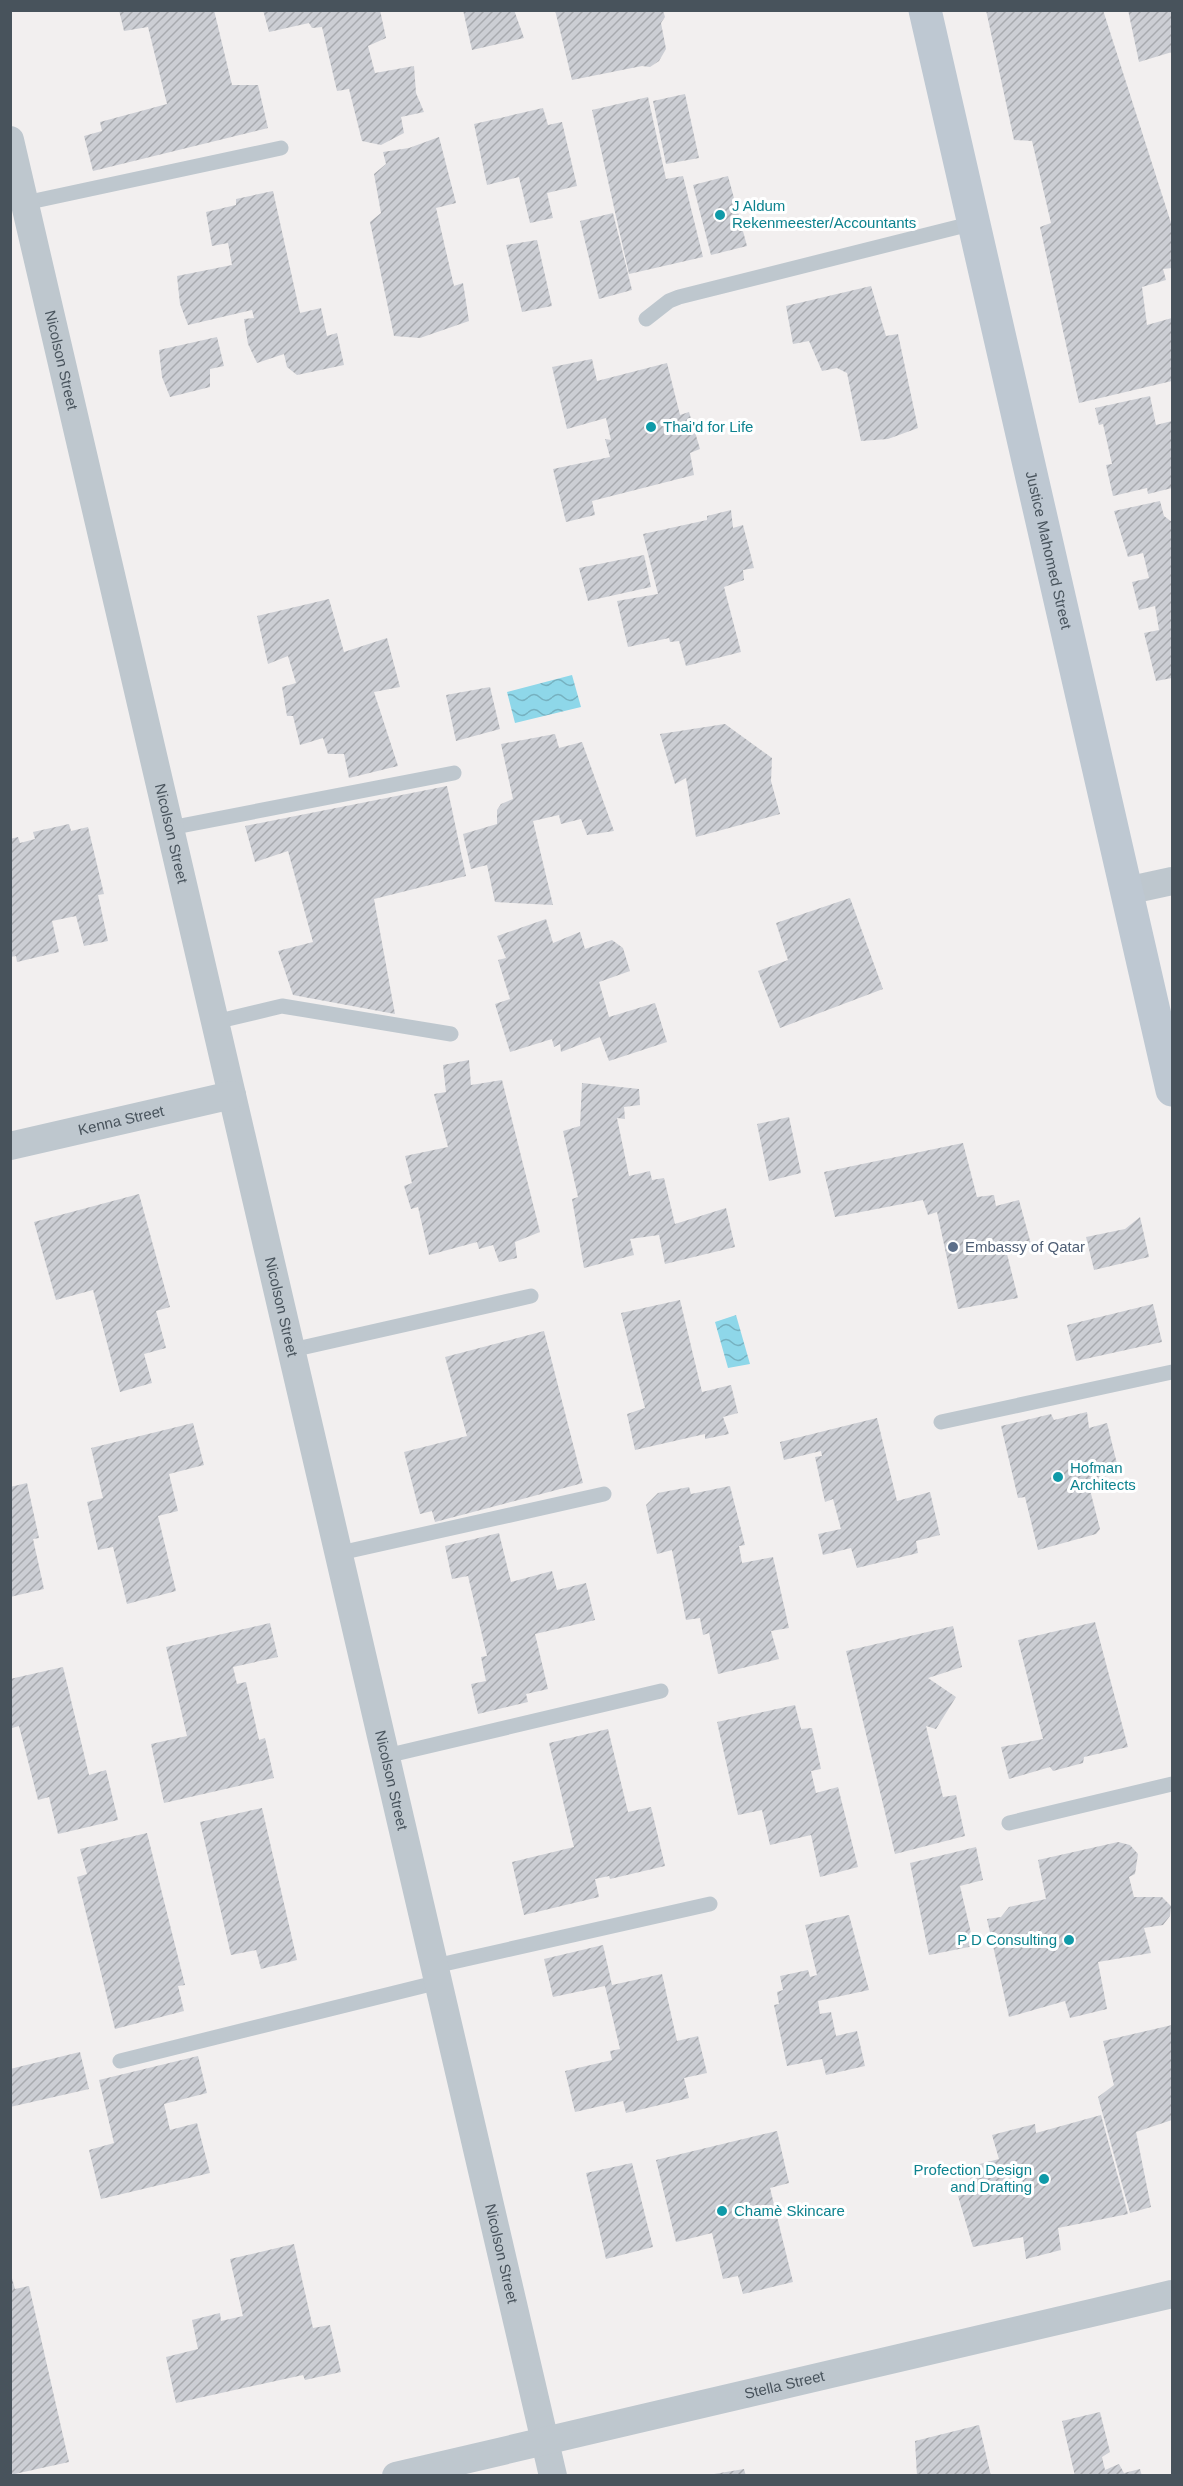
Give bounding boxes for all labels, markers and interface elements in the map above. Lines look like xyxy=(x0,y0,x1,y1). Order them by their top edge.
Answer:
place label: J Aldum Rekenmeester/Accountants xyxy=(732,197,916,231)
marker: J Aldum Rekenmeester/Accountants xyxy=(713,208,727,222)
street label: Nicolson Street xyxy=(42,309,82,412)
place label: Thai'd for Life xyxy=(663,418,753,435)
marker: Thai'd for Life xyxy=(644,420,658,434)
street label: Justice Mahomed Street xyxy=(1023,469,1076,632)
street label: Nicolson Street xyxy=(152,782,192,886)
street label: Kenna Street xyxy=(76,1102,166,1138)
place label: Embassy of Qatar xyxy=(965,1238,1085,1255)
marker: Embassy of Qatar xyxy=(946,1240,960,1254)
street label: Nicolson Street xyxy=(262,1255,302,1359)
place label: Hofman Architects xyxy=(1070,1459,1136,1493)
marker: Hofman Architects xyxy=(1051,1470,1065,1484)
street label: Nicolson Street xyxy=(372,1729,412,1832)
place label: P D Consulting xyxy=(957,1931,1057,1948)
marker: P D Consulting xyxy=(1062,1933,1076,1947)
place label: Profection Design and Drafting xyxy=(914,2161,1032,2195)
marker: Profection Design and Drafting xyxy=(1037,2172,1051,2186)
street label: Nicolson Street xyxy=(482,2202,522,2306)
place label: Chamè Skincare xyxy=(734,2202,845,2219)
marker: Chamè Skincare xyxy=(715,2204,729,2218)
street label: Stella Street xyxy=(743,2367,827,2402)

